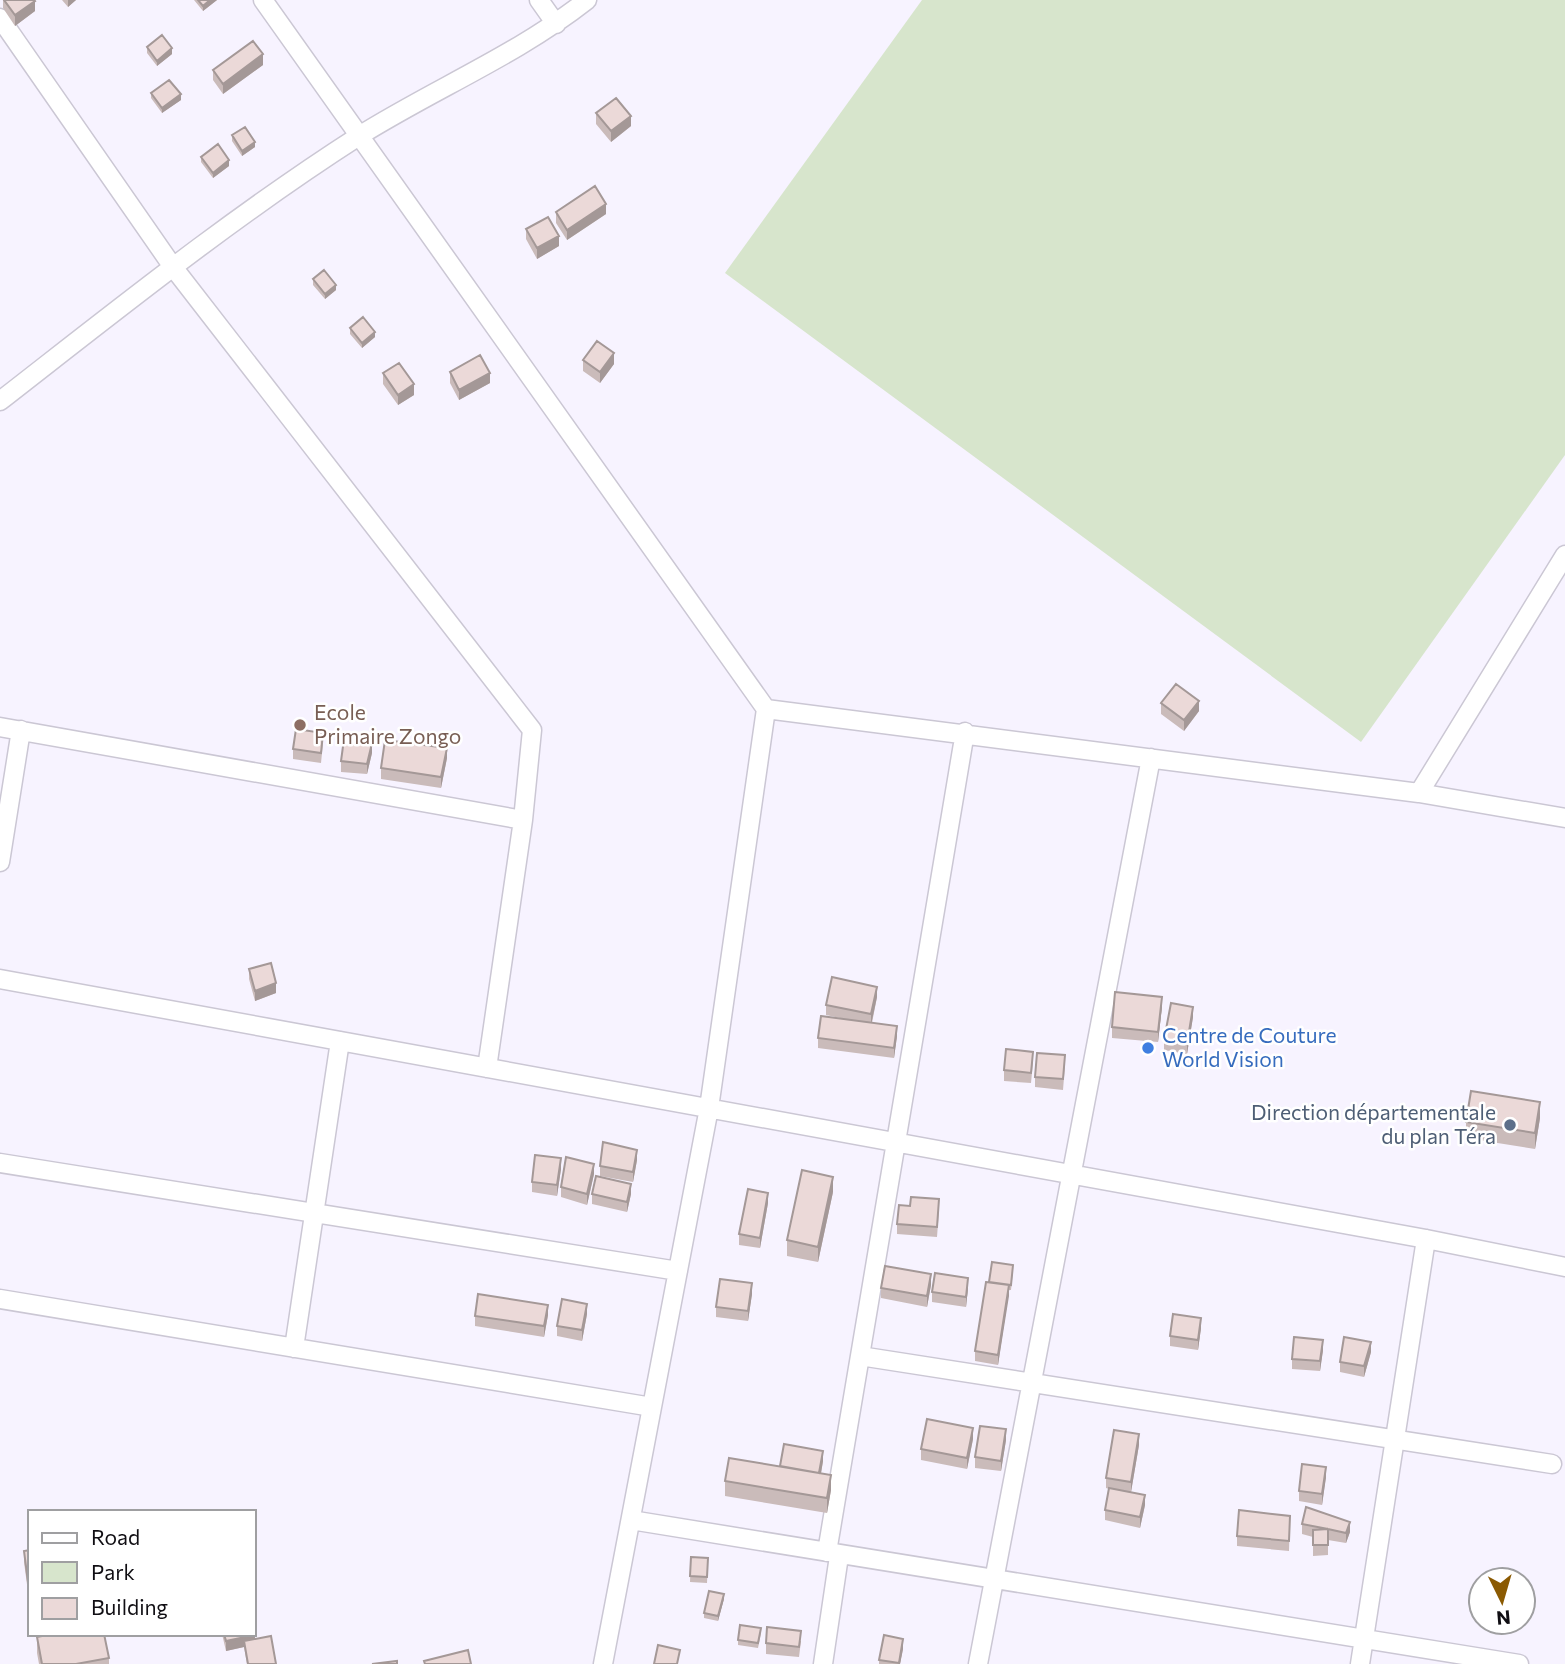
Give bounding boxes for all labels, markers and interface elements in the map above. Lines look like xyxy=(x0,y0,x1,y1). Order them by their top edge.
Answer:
place label: Ecole Primaire Zongo xyxy=(314,699,461,748)
marker: Ecole Primaire Zongo xyxy=(292,717,308,733)
place label: Centre de Couture World Vision xyxy=(1162,1022,1337,1071)
marker: Centre de Couture World Vision xyxy=(1140,1040,1156,1056)
place label: Direction départementale du plan Téra xyxy=(1251,1099,1496,1148)
marker: Direction départementale du plan Téra xyxy=(1502,1117,1518,1133)
legend xyxy=(28,1510,256,1636)
text: Road xyxy=(91,1524,140,1549)
text: Park xyxy=(91,1559,135,1584)
north arrow xyxy=(1467,1566,1537,1636)
text: Building xyxy=(91,1594,168,1619)
text: N xyxy=(1495,1606,1512,1631)

